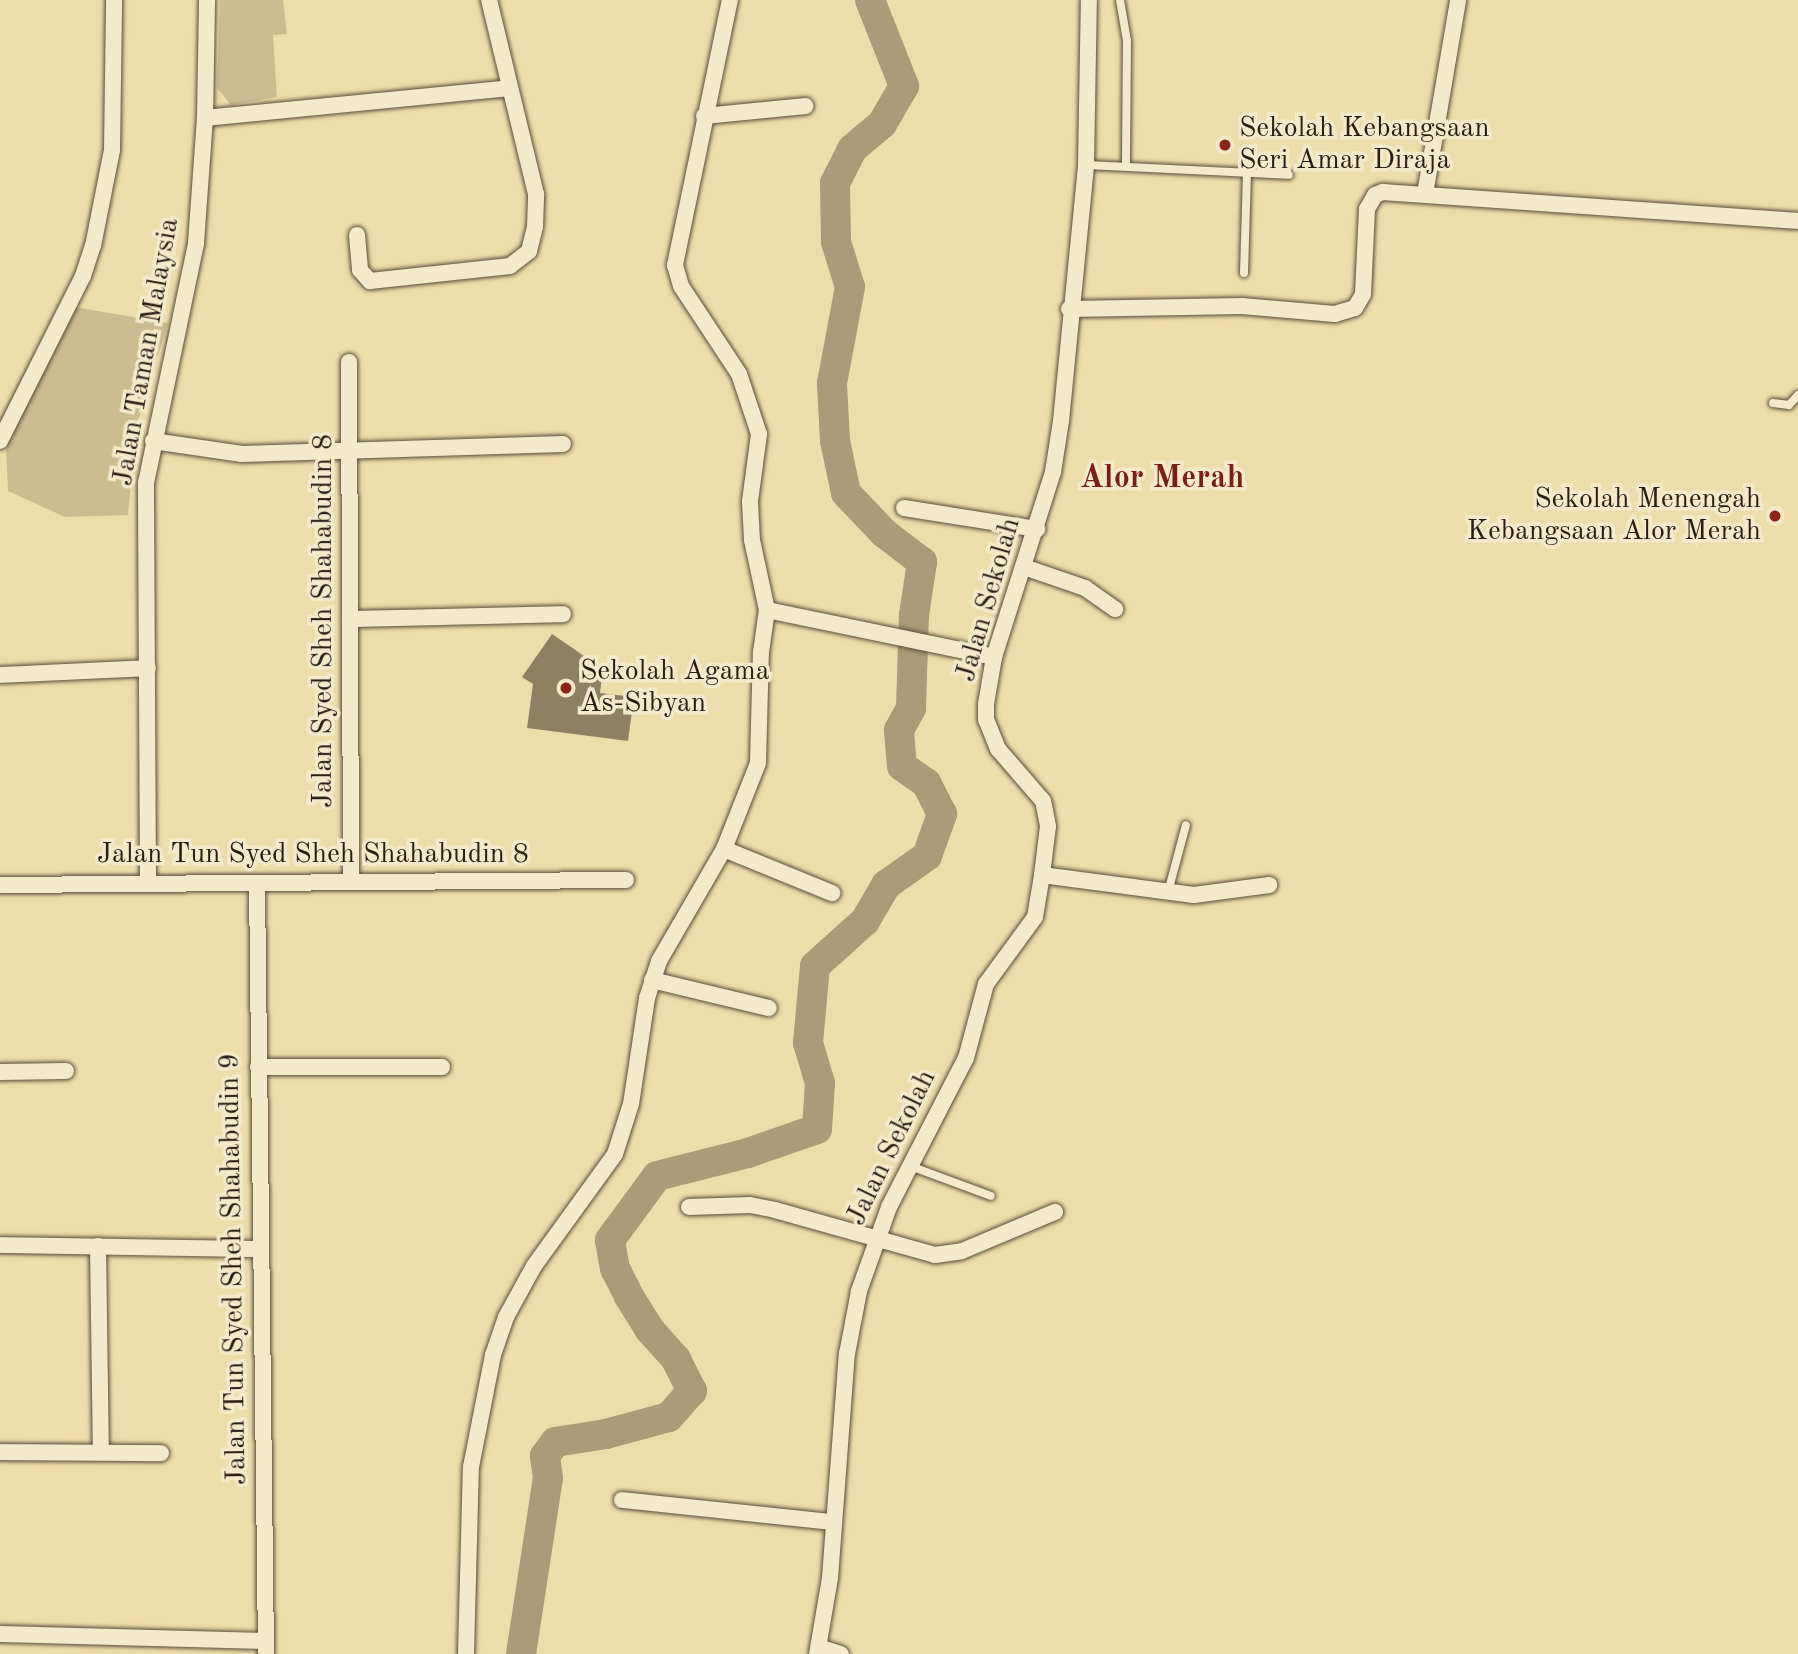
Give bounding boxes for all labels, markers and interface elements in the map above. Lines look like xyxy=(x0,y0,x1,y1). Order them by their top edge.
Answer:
place label: Sekolah Kebangsaan Seri Amar Diraja xyxy=(1239,112,1490,178)
marker: Sekolah Kebangsaan Seri Amar Diraja xyxy=(1217,137,1233,153)
street label: Jalan Taman Malaysia xyxy=(107,215,187,489)
street label: Jalan Syed Sheh Shahabudin 8 xyxy=(307,434,341,808)
district label: Alor Merah xyxy=(1080,460,1244,498)
place label: Sekolah Menengah Kebangsaan Alor Merah xyxy=(1467,483,1761,549)
marker: Sekolah Menengah Kebangsaan Alor Merah xyxy=(1767,508,1783,524)
street label: Jalan Sekolah xyxy=(950,514,1028,686)
place label: Sekolah Agama As-Sibyan xyxy=(580,655,770,721)
marker: Sekolah Agama As-Sibyan xyxy=(558,680,574,696)
street label: Jalan Tun Syed Sheh Shahabudin 8 xyxy=(97,838,529,872)
street label: Jalan Tun Syed Sheh Shahabudin 9 xyxy=(213,1053,255,1485)
street label: Jalan Sekolah xyxy=(840,1065,944,1231)

